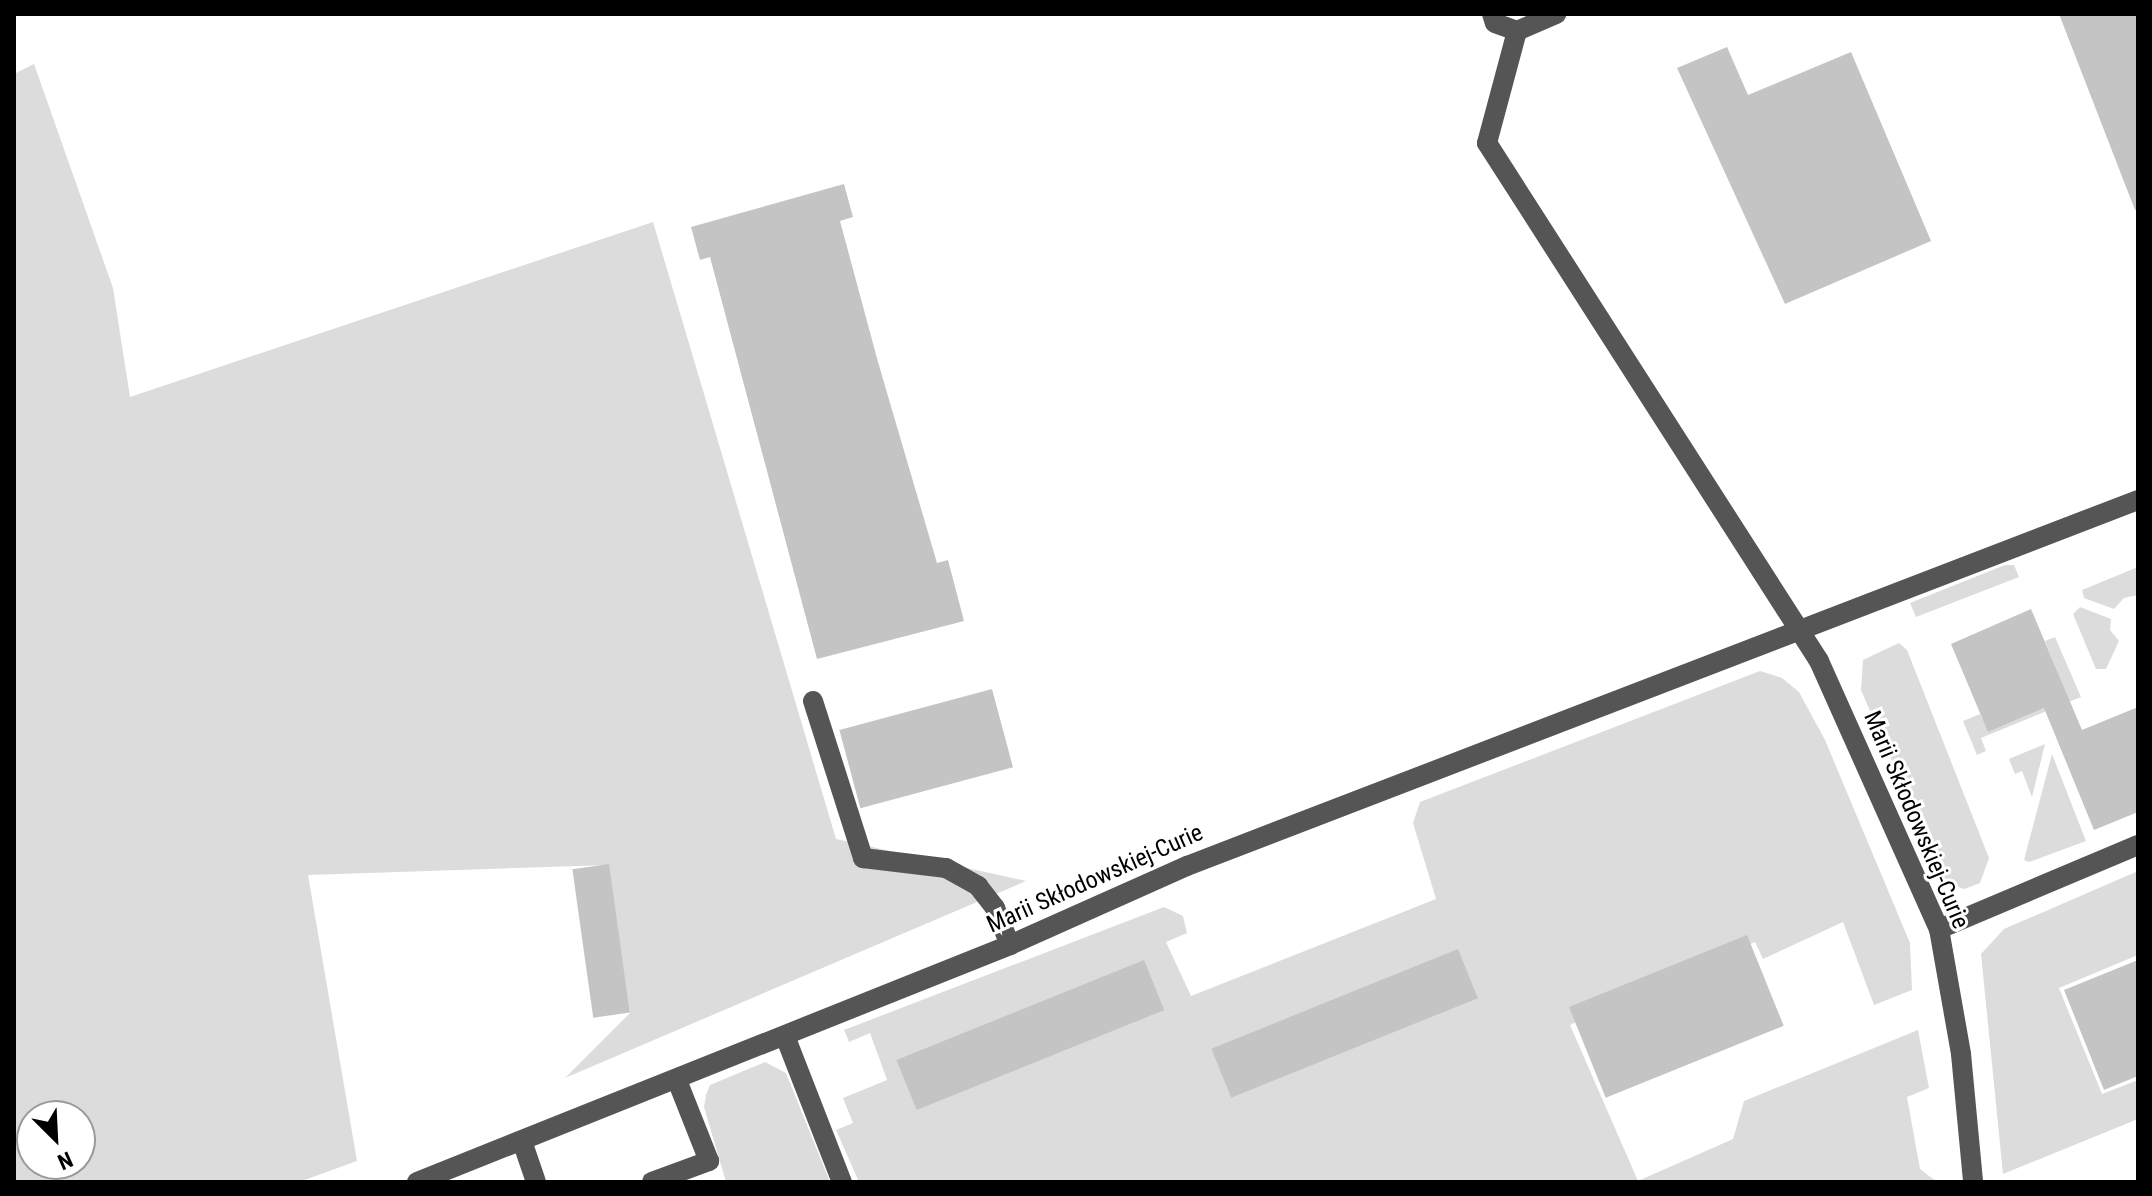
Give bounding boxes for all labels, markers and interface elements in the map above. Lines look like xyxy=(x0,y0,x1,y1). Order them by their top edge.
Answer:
street label: Marii Skłodowskiej-Curie xyxy=(1857,707,1975,933)
street label: Marii Skłodowskiej-Curie xyxy=(983,818,1207,940)
north arrow xyxy=(16,1100,96,1180)
text: N xyxy=(54,1146,76,1175)

